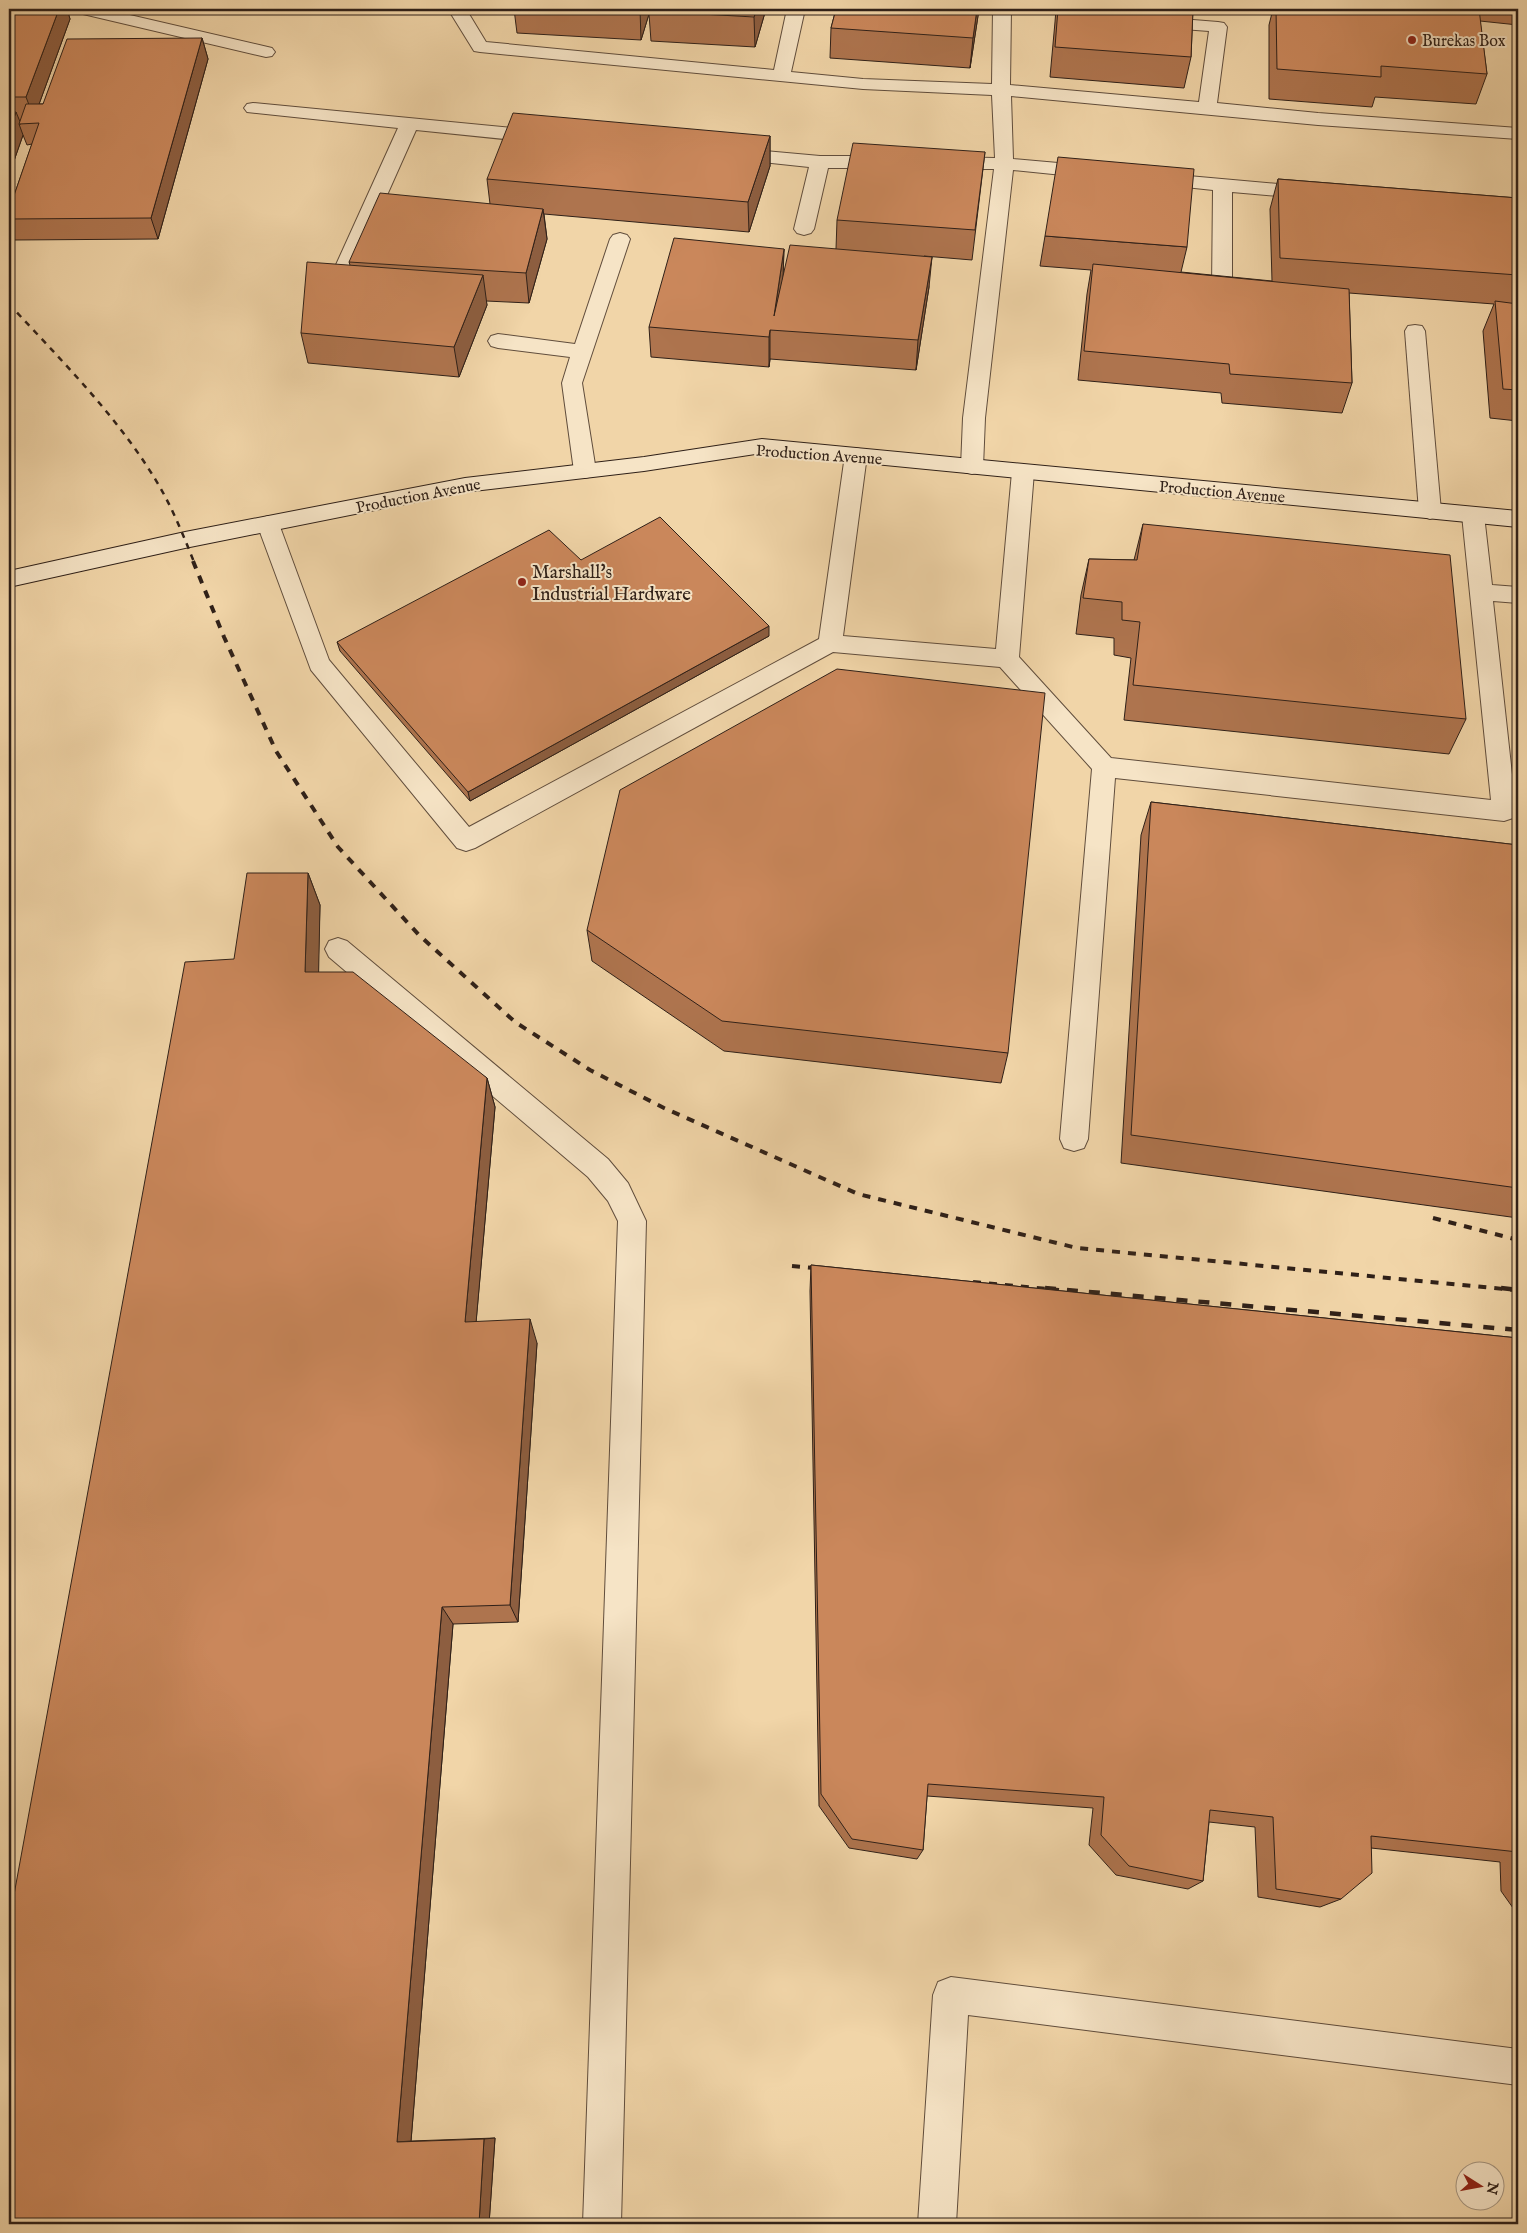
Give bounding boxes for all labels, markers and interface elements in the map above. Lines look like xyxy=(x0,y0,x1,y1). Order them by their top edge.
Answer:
place label: Burekas Box xyxy=(1422,32,1506,52)
marker: Burekas Box xyxy=(1406,34,1418,46)
street label: Production Avenue xyxy=(755,442,883,470)
street label: Production Avenue xyxy=(354,475,482,519)
street label: Production Avenue xyxy=(1158,478,1286,508)
place label: Marshall's Industrial Hardware xyxy=(532,561,691,607)
marker: Marshall's Industrial Hardware xyxy=(516,576,528,588)
north arrow xyxy=(1454,2160,1504,2210)
text: N xyxy=(1482,2180,1502,2196)

